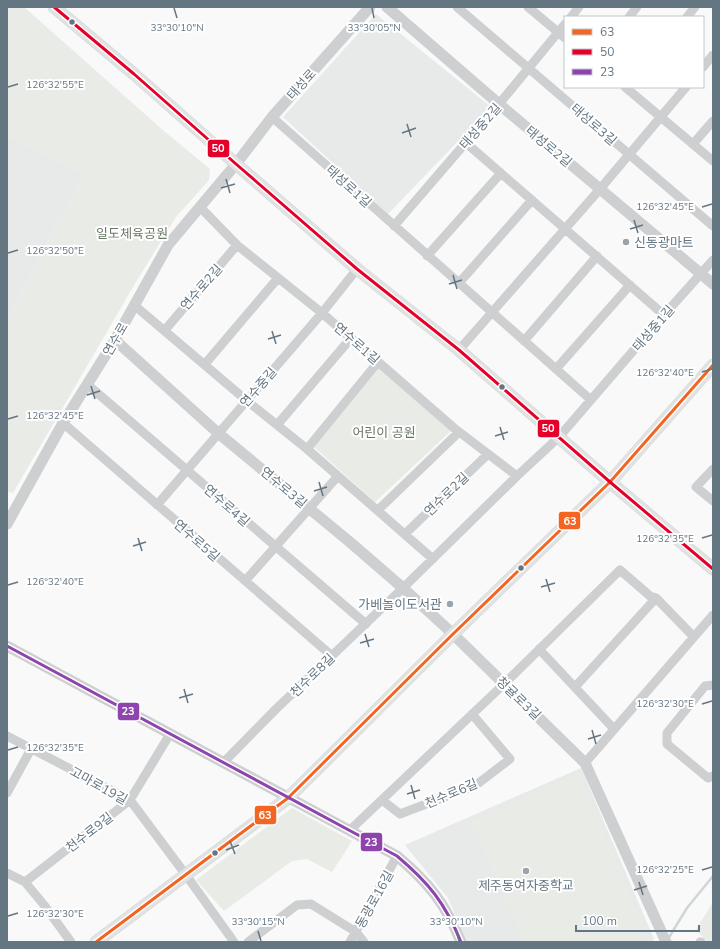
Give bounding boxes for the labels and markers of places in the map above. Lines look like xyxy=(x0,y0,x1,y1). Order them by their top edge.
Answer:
unlabelled marker xyxy=(67,17,77,27)
place label: 신동광마트 xyxy=(634,234,694,252)
marker: 신동광마트 xyxy=(621,237,631,247)
unlabelled marker xyxy=(497,382,507,392)
unlabelled marker xyxy=(516,563,526,573)
place label: 가베놀이도서관 xyxy=(358,596,442,614)
marker: 가베놀이도서관 xyxy=(445,599,455,609)
unlabelled marker xyxy=(210,848,220,858)
marker: 제주동여자중학교 xyxy=(521,866,531,876)
place label: 제주동여자중학교 xyxy=(478,877,574,895)

